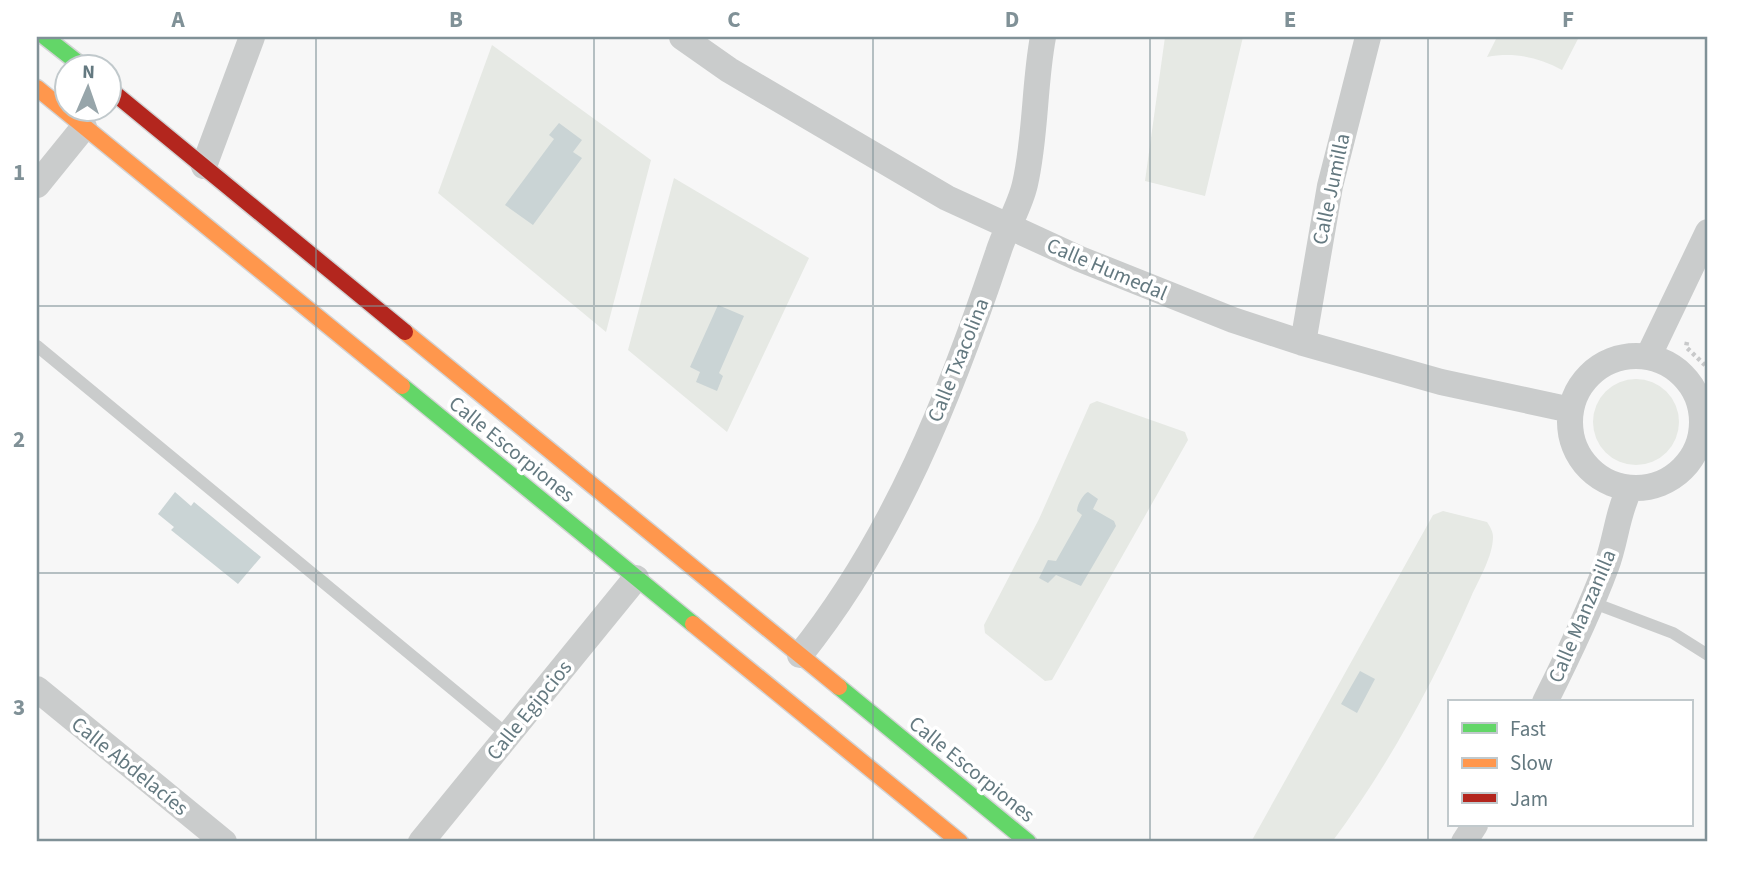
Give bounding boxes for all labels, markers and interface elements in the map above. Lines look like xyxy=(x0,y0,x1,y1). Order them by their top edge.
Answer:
text: A xyxy=(170,3,185,36)
text: B xyxy=(449,3,463,36)
text: C xyxy=(727,3,741,36)
text: D xyxy=(1005,3,1019,36)
text: E xyxy=(1284,3,1296,36)
text: F xyxy=(1562,3,1574,36)
north arrow xyxy=(52,52,122,122)
text: N xyxy=(82,59,95,86)
street label: Calle Jumilla xyxy=(1305,130,1357,248)
text: 1 xyxy=(13,156,25,189)
street label: Calle Humedal xyxy=(1042,230,1172,308)
street label: Calle Txacolina xyxy=(920,294,996,426)
street label: Calle Escorpiones xyxy=(443,389,582,509)
text: 2 xyxy=(13,423,25,456)
street label: Calle Manzanilla xyxy=(1540,545,1624,687)
street label: Calle Egipcios xyxy=(479,653,579,767)
text: 3 xyxy=(13,691,25,724)
legend xyxy=(1448,700,1692,826)
street label: Calle Abdelacíes xyxy=(65,709,195,823)
street label: Calle Escorpiones xyxy=(903,709,1042,829)
text: Fast xyxy=(1510,714,1546,744)
text: Slow xyxy=(1510,748,1553,778)
text: Jam xyxy=(1510,784,1548,814)

